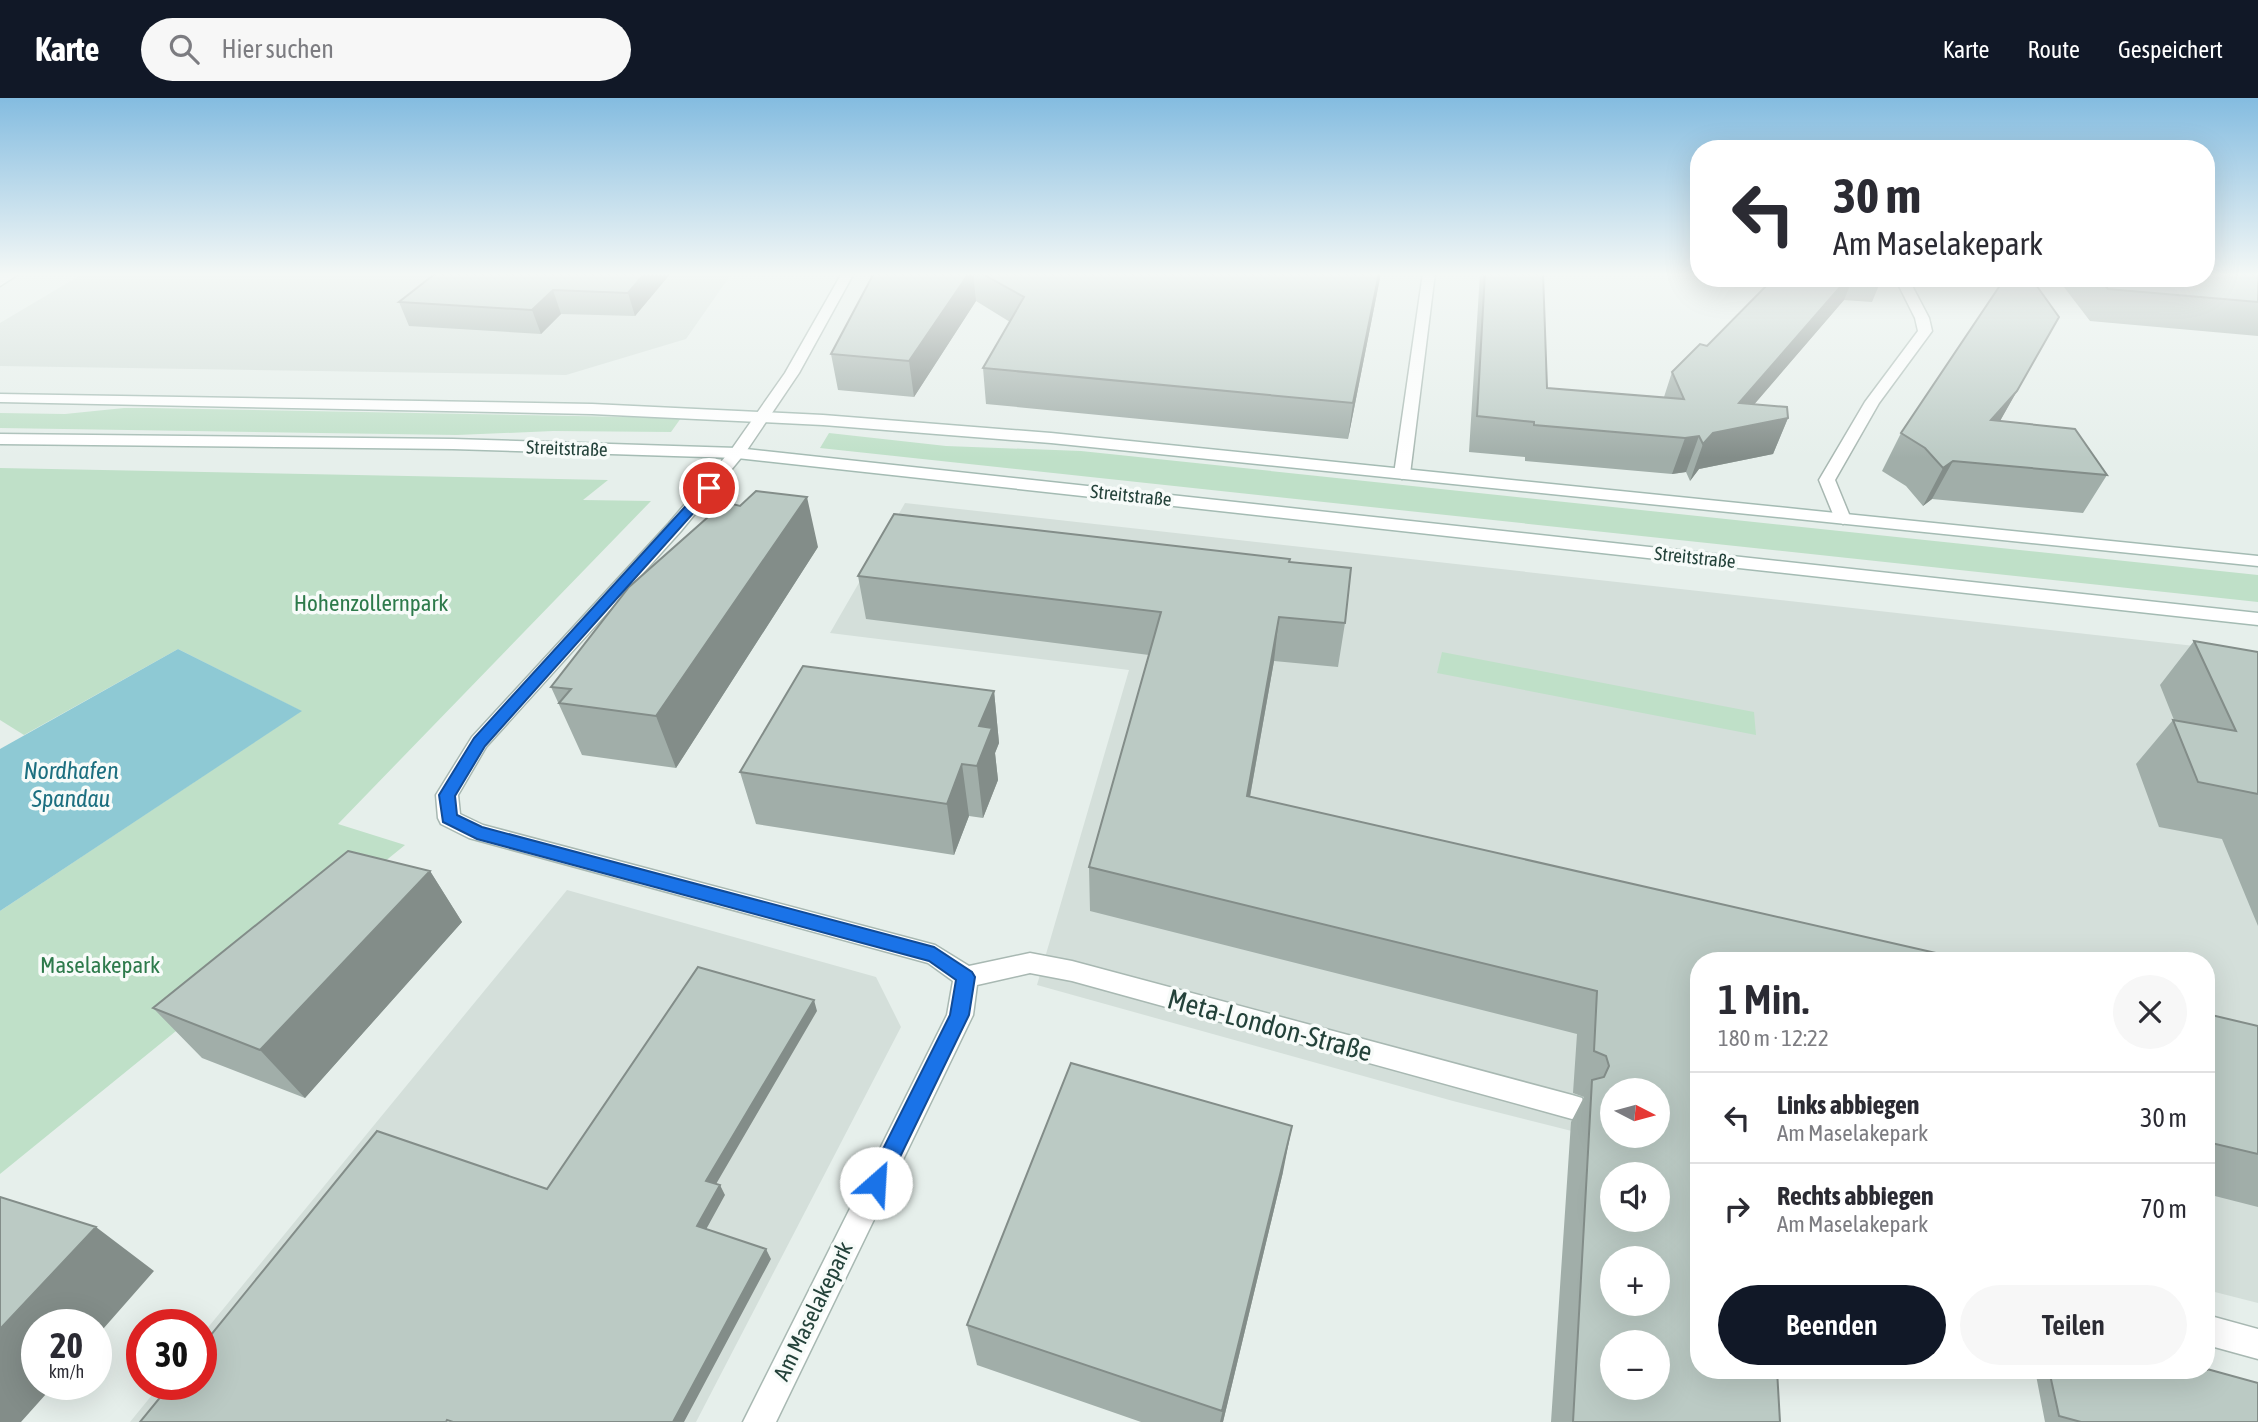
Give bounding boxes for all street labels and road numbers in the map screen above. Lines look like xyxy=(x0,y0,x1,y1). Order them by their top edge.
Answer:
street label: Streitstraße xyxy=(526,436,608,460)
street label: Streitstraße xyxy=(1089,480,1173,510)
street label: Streitstraße xyxy=(1653,542,1737,572)
street label: Meta-London-Straße xyxy=(1164,982,1376,1068)
street label: Am Maselakepark xyxy=(768,1237,858,1385)

